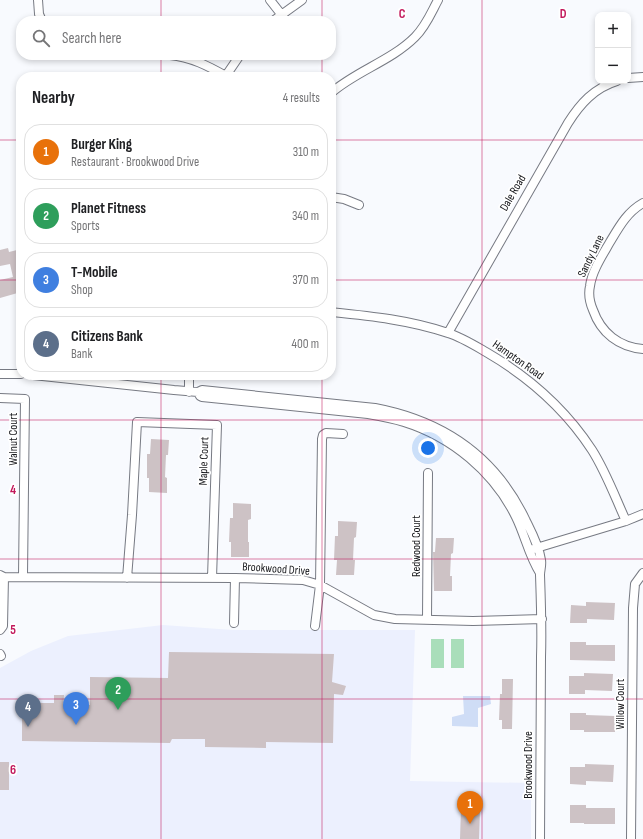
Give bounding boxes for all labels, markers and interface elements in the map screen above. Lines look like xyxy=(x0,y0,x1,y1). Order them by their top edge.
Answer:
text: C xyxy=(399,6,406,22)
text: D xyxy=(560,6,567,22)
map controls xyxy=(595,12,631,84)
button: + xyxy=(595,12,631,48)
search box xyxy=(16,16,336,60)
icon: search xyxy=(30,27,52,49)
text: Search here xyxy=(62,29,122,48)
button: − xyxy=(595,48,631,84)
text: Nearby xyxy=(32,88,75,108)
text: 4 results xyxy=(283,90,320,106)
text: Burger King xyxy=(71,135,132,154)
text: 1 xyxy=(43,144,49,160)
text: 310 m xyxy=(293,144,319,160)
text: Restaurant · Brookwood Drive xyxy=(71,154,199,170)
street label: Dale Road xyxy=(497,172,529,214)
text: Planet Fitness xyxy=(71,199,146,218)
text: 2 xyxy=(43,208,49,224)
text: 340 m xyxy=(292,208,319,224)
text: Sports xyxy=(71,218,100,234)
street label: Sandy Lane xyxy=(574,232,608,280)
text: T-Mobile xyxy=(71,263,118,282)
text: 3 xyxy=(43,272,49,288)
text: 370 m xyxy=(292,272,319,288)
text: Shop xyxy=(71,282,93,298)
text: Citizens Bank xyxy=(71,327,143,346)
text: 4 xyxy=(43,336,49,352)
text: 400 m xyxy=(292,336,319,352)
street label: Hampton Road xyxy=(490,337,546,383)
text: Bank xyxy=(71,346,92,362)
street label: Walnut Court xyxy=(6,412,21,466)
street label: Maple Court xyxy=(196,436,212,486)
your location xyxy=(418,438,438,458)
text: 4 xyxy=(10,482,16,498)
street label: Redwood Court xyxy=(409,515,424,577)
street label: Brookwood Drive xyxy=(242,559,310,579)
text: 5 xyxy=(10,622,16,638)
pin: 2 xyxy=(105,677,131,710)
street label: Willow Court xyxy=(613,678,628,730)
pin: 3 xyxy=(63,692,89,725)
pin: 4 xyxy=(15,694,41,727)
street label: Brookwood Drive xyxy=(521,731,536,799)
text: 6 xyxy=(10,762,16,778)
pin: 1 xyxy=(457,791,483,824)

